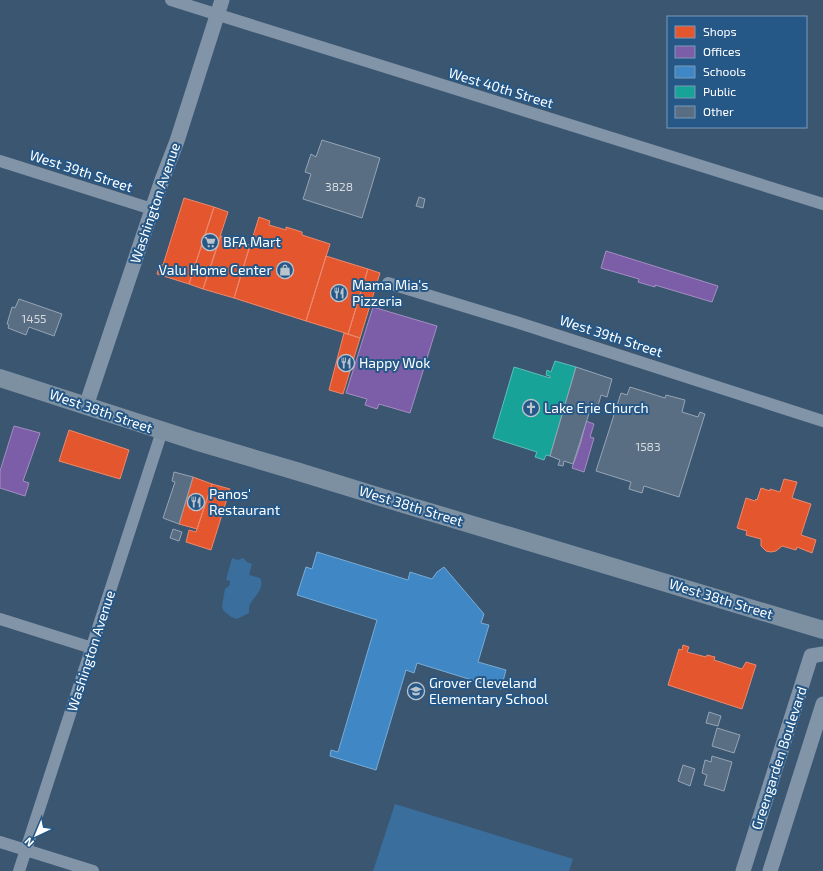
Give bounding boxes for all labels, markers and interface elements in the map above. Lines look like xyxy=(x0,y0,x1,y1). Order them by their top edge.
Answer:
legend xyxy=(667,16,807,128)
text: Shops xyxy=(703,24,737,38)
text: Offices xyxy=(703,44,740,58)
street label: West 40th Street xyxy=(447,64,556,112)
text: Schools xyxy=(703,64,746,78)
text: Public xyxy=(703,84,736,98)
text: Other xyxy=(703,104,734,118)
street label: Washington Avenue xyxy=(126,140,183,265)
street label: West 39th Street xyxy=(27,146,135,195)
house number: 3828 xyxy=(325,179,353,193)
supermarket icon: BFA Mart xyxy=(200,232,220,252)
place label: BFA Mart xyxy=(223,233,281,250)
shop icon: Valu Home Center xyxy=(275,260,295,280)
place label: Valu Home Center xyxy=(159,261,272,278)
place label: Mama Mia's Pizzeria xyxy=(352,276,428,309)
restaurant icon: Mama Mia's Pizzeria xyxy=(329,283,349,303)
house number: 1455 xyxy=(21,311,47,325)
street label: West 39th Street xyxy=(557,311,665,360)
restaurant icon: Happy Wok xyxy=(336,353,356,373)
place label: Happy Wok xyxy=(359,354,430,371)
street label: West 38th Street xyxy=(47,385,155,436)
church icon: Lake Erie Church xyxy=(521,398,541,418)
place label: Lake Erie Church xyxy=(544,399,649,416)
house number: 1583 xyxy=(635,439,661,453)
street label: West 38th Street xyxy=(357,482,465,529)
place label: Panos' Restaurant xyxy=(209,485,280,518)
restaurant icon: Panos' Restaurant xyxy=(186,492,206,512)
street label: West 38th Street xyxy=(667,575,775,622)
street label: Washington Avenue xyxy=(63,588,118,714)
place label: Grover Cleveland Elementary School xyxy=(429,674,549,707)
school or university icon: Grover Cleveland Elementary School xyxy=(406,681,426,701)
street label: Greengarden Boulevard xyxy=(747,684,810,832)
north arrow xyxy=(16,815,56,855)
text: N xyxy=(21,835,36,850)

